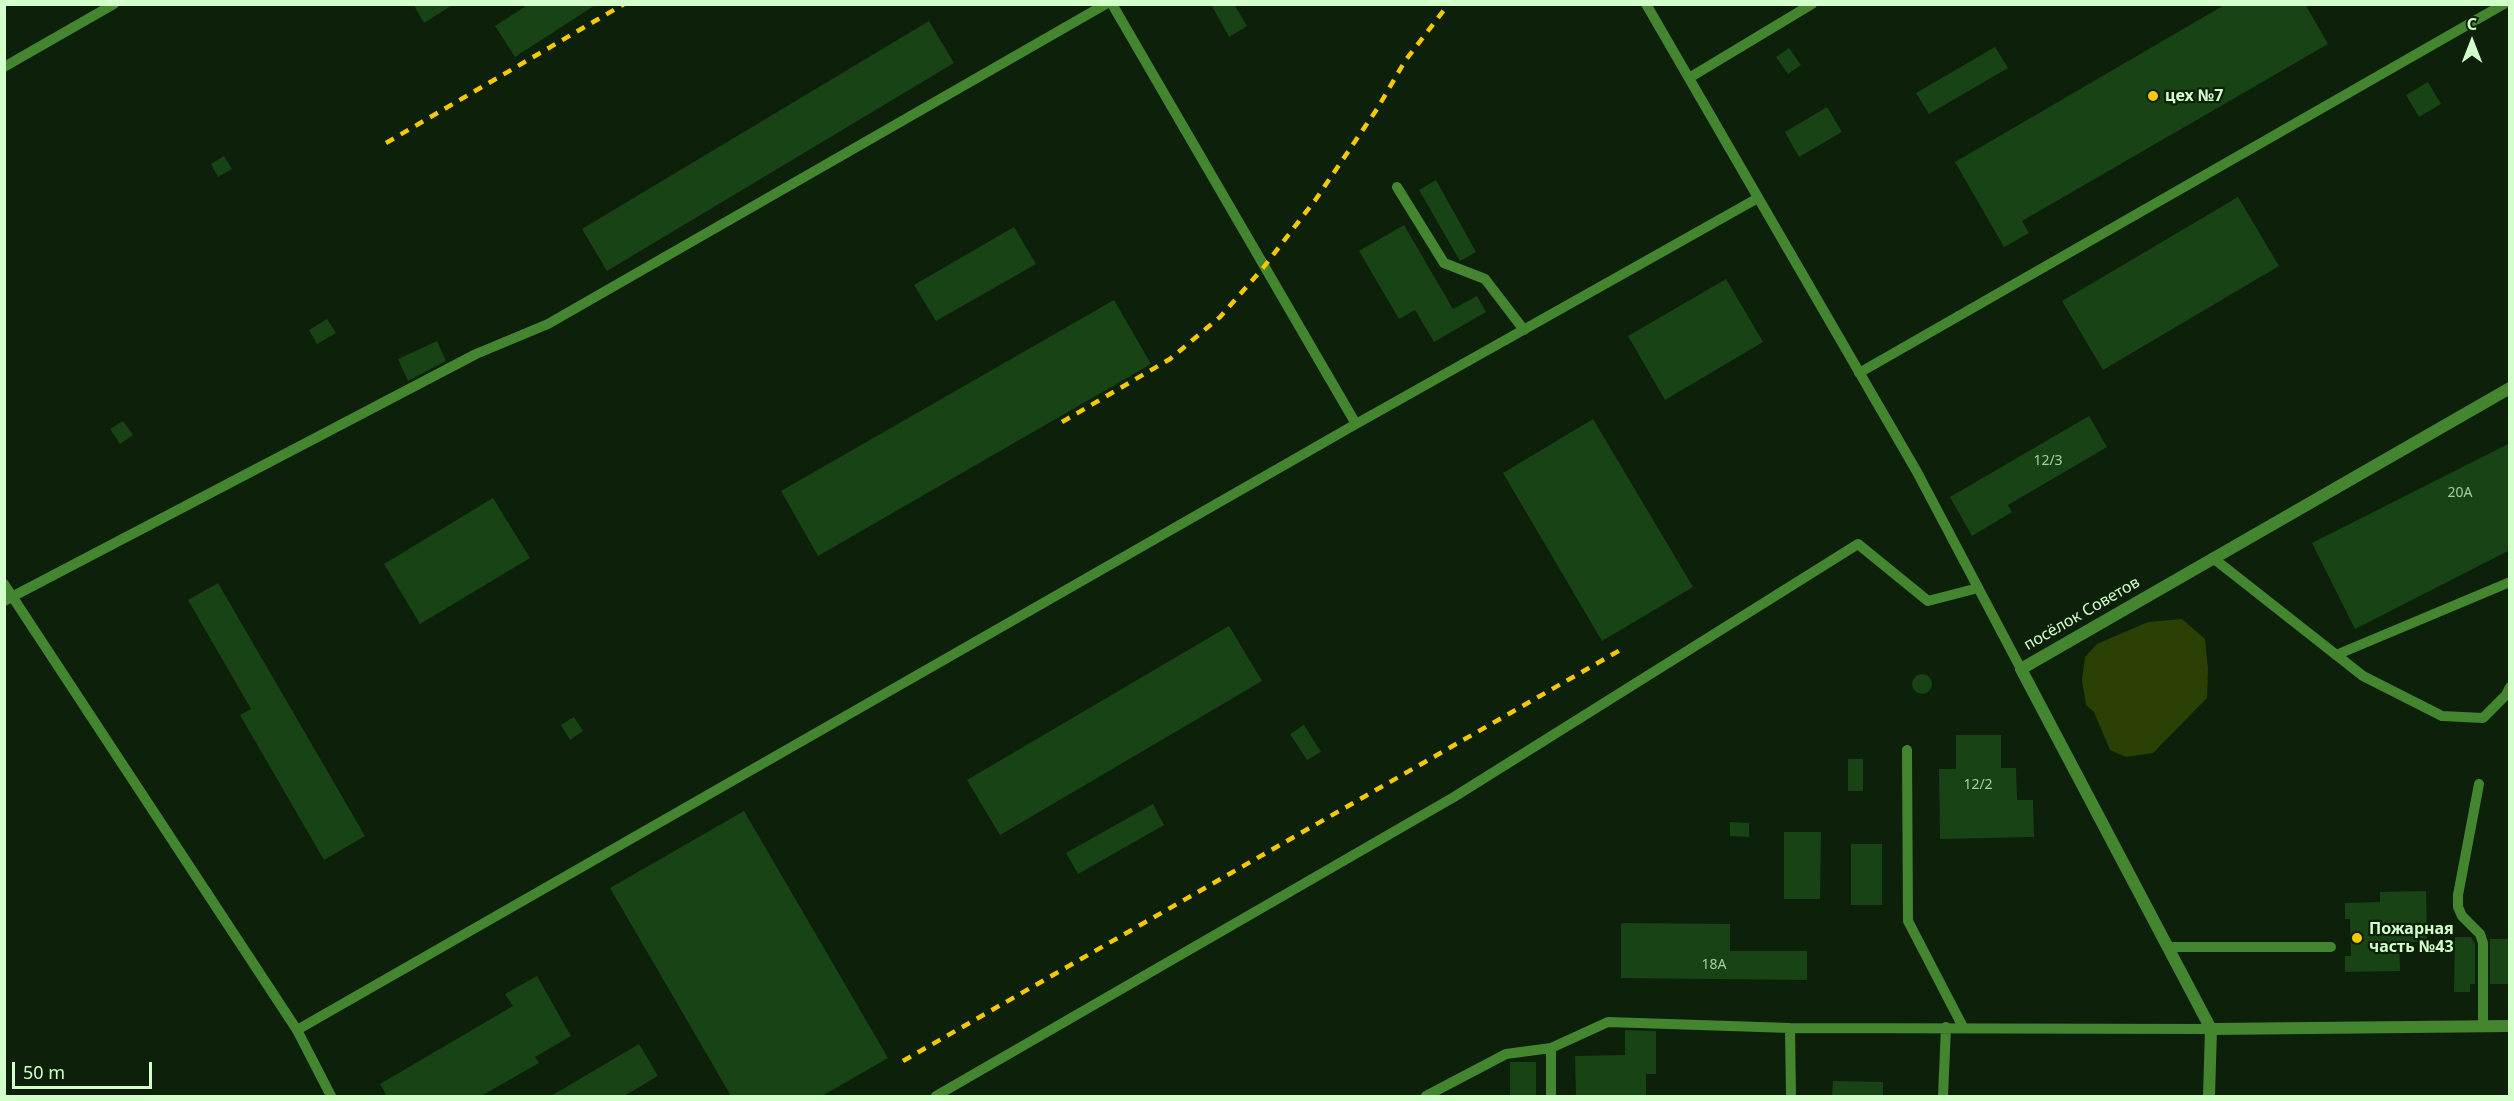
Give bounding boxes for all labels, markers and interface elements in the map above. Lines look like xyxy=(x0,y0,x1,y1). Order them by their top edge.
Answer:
north arrow xyxy=(2442,12,2502,72)
text: С xyxy=(2467,13,2477,35)
place label: цех №7 xyxy=(2165,86,2223,106)
marker: цех №7 xyxy=(2146,89,2160,103)
house number: 12/3 xyxy=(2033,453,2063,469)
house number: 20А xyxy=(2448,485,2472,501)
street label: посёлок Советов xyxy=(2021,573,2143,655)
house number: 12/2 xyxy=(1963,777,1993,793)
place label: Пожарная часть №43 xyxy=(2369,919,2454,957)
marker: Пожарная часть №43 xyxy=(2350,931,2364,945)
house number: 18А xyxy=(1702,957,1726,973)
scale bar xyxy=(15,1050,154,1088)
text: 50 m xyxy=(23,1060,65,1084)

